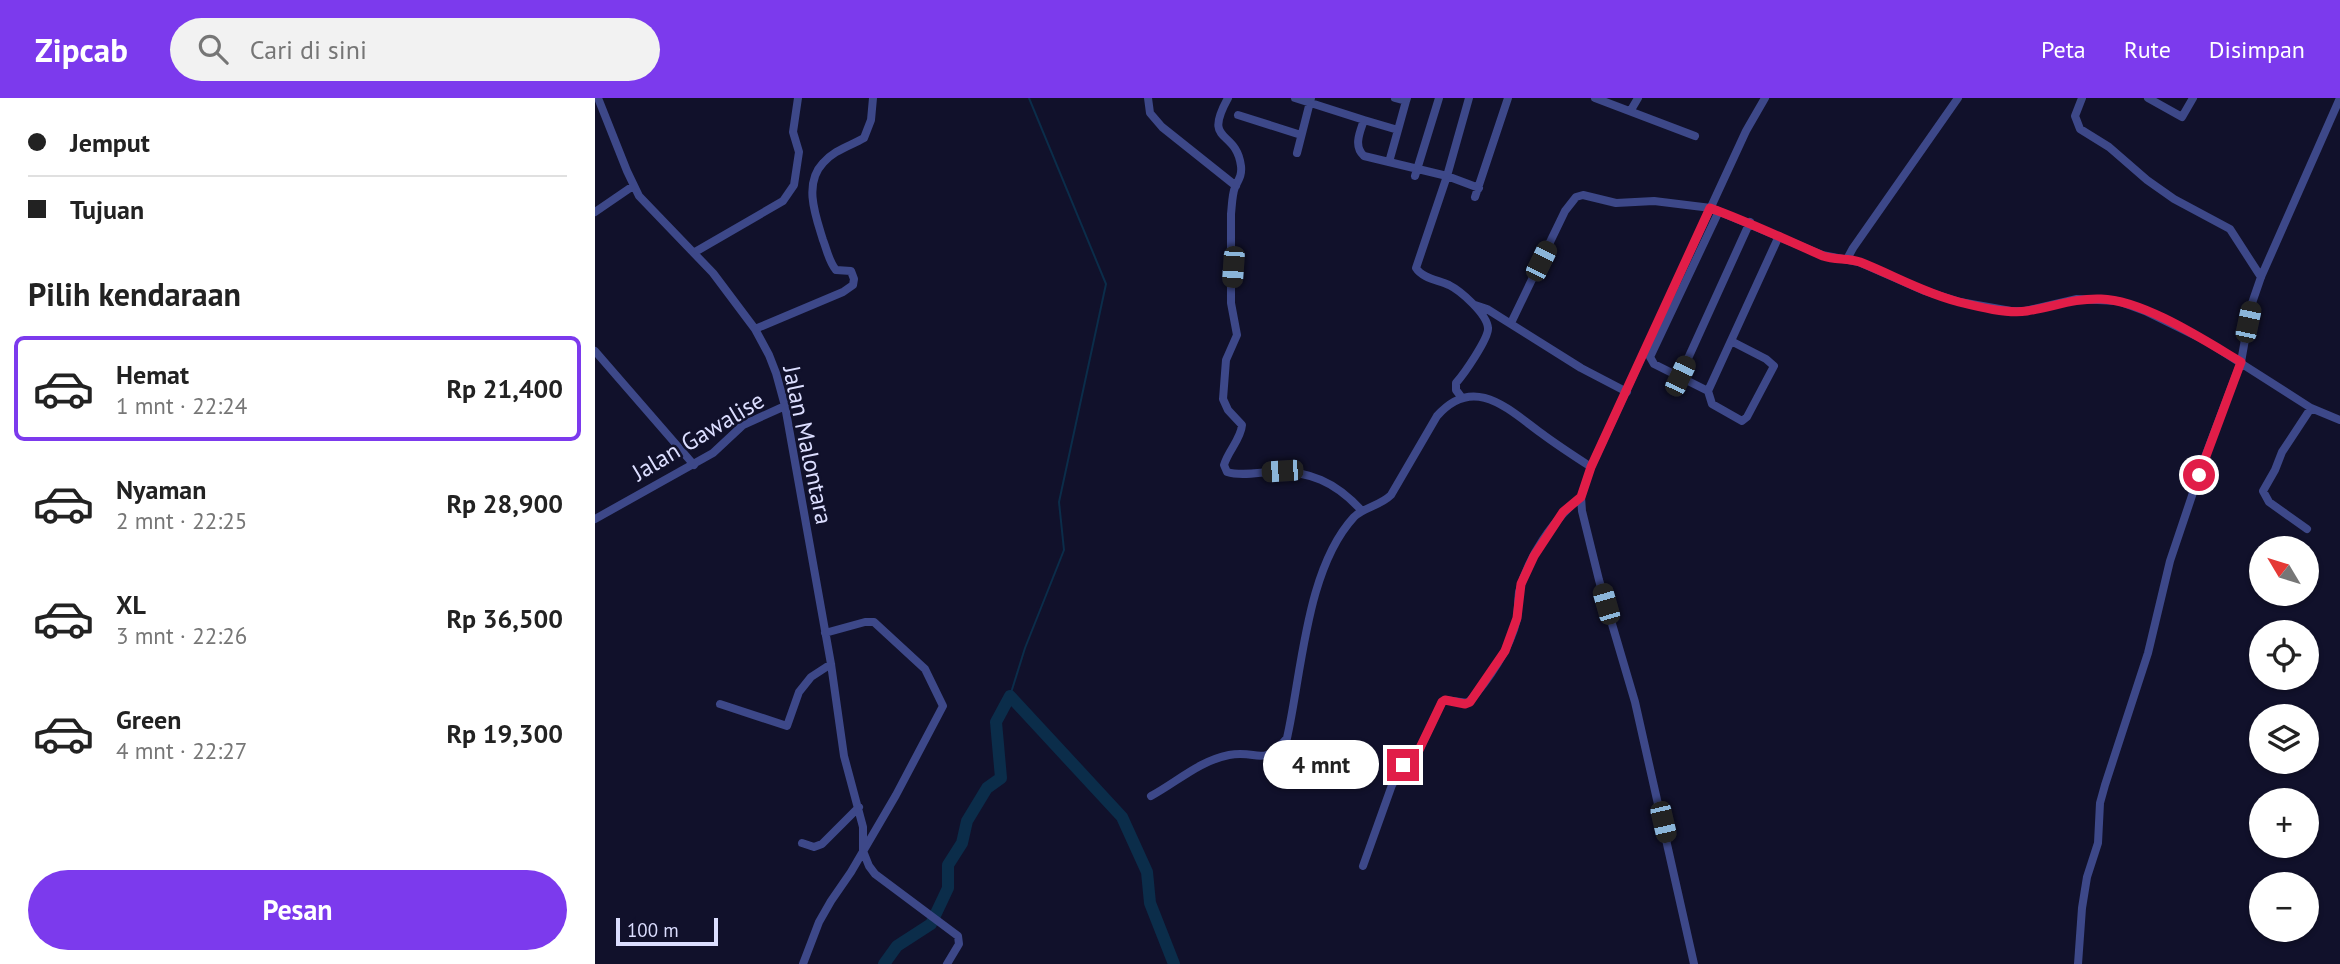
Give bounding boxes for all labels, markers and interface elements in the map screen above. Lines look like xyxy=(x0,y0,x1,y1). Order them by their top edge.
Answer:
search box xyxy=(170,18,660,81)
text: Zipcab xyxy=(35,28,128,71)
icon: search xyxy=(194,30,232,68)
text: Cari di sini xyxy=(250,33,367,66)
text: Peta xyxy=(2041,34,2086,65)
text: Rute xyxy=(2124,34,2171,65)
text: Disimpan xyxy=(2209,34,2305,65)
text: Jemput xyxy=(70,126,150,159)
text: Tujuan xyxy=(70,193,144,226)
car xyxy=(1523,238,1560,284)
car xyxy=(1222,245,1245,289)
text: Pilih kendaraan xyxy=(28,273,241,315)
car xyxy=(2234,299,2263,345)
car xyxy=(1662,353,1699,399)
icon: car xyxy=(32,357,95,420)
text: Hemat xyxy=(116,358,189,391)
street label: Jalan Malontara xyxy=(776,362,840,527)
text: Rp 21,400 xyxy=(446,372,563,405)
street label: Jalan Gawalise xyxy=(625,384,770,488)
text: 1 mnt · 22:24 xyxy=(116,391,247,420)
car xyxy=(1261,459,1304,483)
route start xyxy=(2183,459,2215,491)
icon: car xyxy=(32,472,95,535)
text: Nyaman xyxy=(116,473,206,506)
text: Rp 28,900 xyxy=(446,487,563,520)
text: 2 mnt · 22:25 xyxy=(116,506,247,535)
north arrow xyxy=(2249,536,2319,606)
map controls xyxy=(2249,536,2319,942)
car xyxy=(1591,581,1622,627)
icon: car xyxy=(32,587,95,650)
text: XL xyxy=(116,588,146,621)
text: Rp 36,500 xyxy=(446,602,563,635)
button: locate xyxy=(2249,620,2319,690)
text: 3 mnt · 22:26 xyxy=(116,621,247,650)
icon: car xyxy=(32,702,95,765)
text: Green xyxy=(116,703,181,736)
button: layers xyxy=(2249,704,2319,774)
text: Rp 19,300 xyxy=(446,717,563,750)
text: 4 mnt · 22:27 xyxy=(116,736,247,765)
callout: 4 mnt xyxy=(1263,740,1379,790)
route end xyxy=(1387,749,1419,781)
text: 4 mnt xyxy=(1292,750,1350,779)
button: + xyxy=(2249,788,2319,858)
car xyxy=(1649,799,1678,845)
button: Pesan xyxy=(28,870,567,950)
button: − xyxy=(2249,872,2319,942)
scale bar xyxy=(616,915,717,947)
text: 100 m xyxy=(627,918,679,942)

